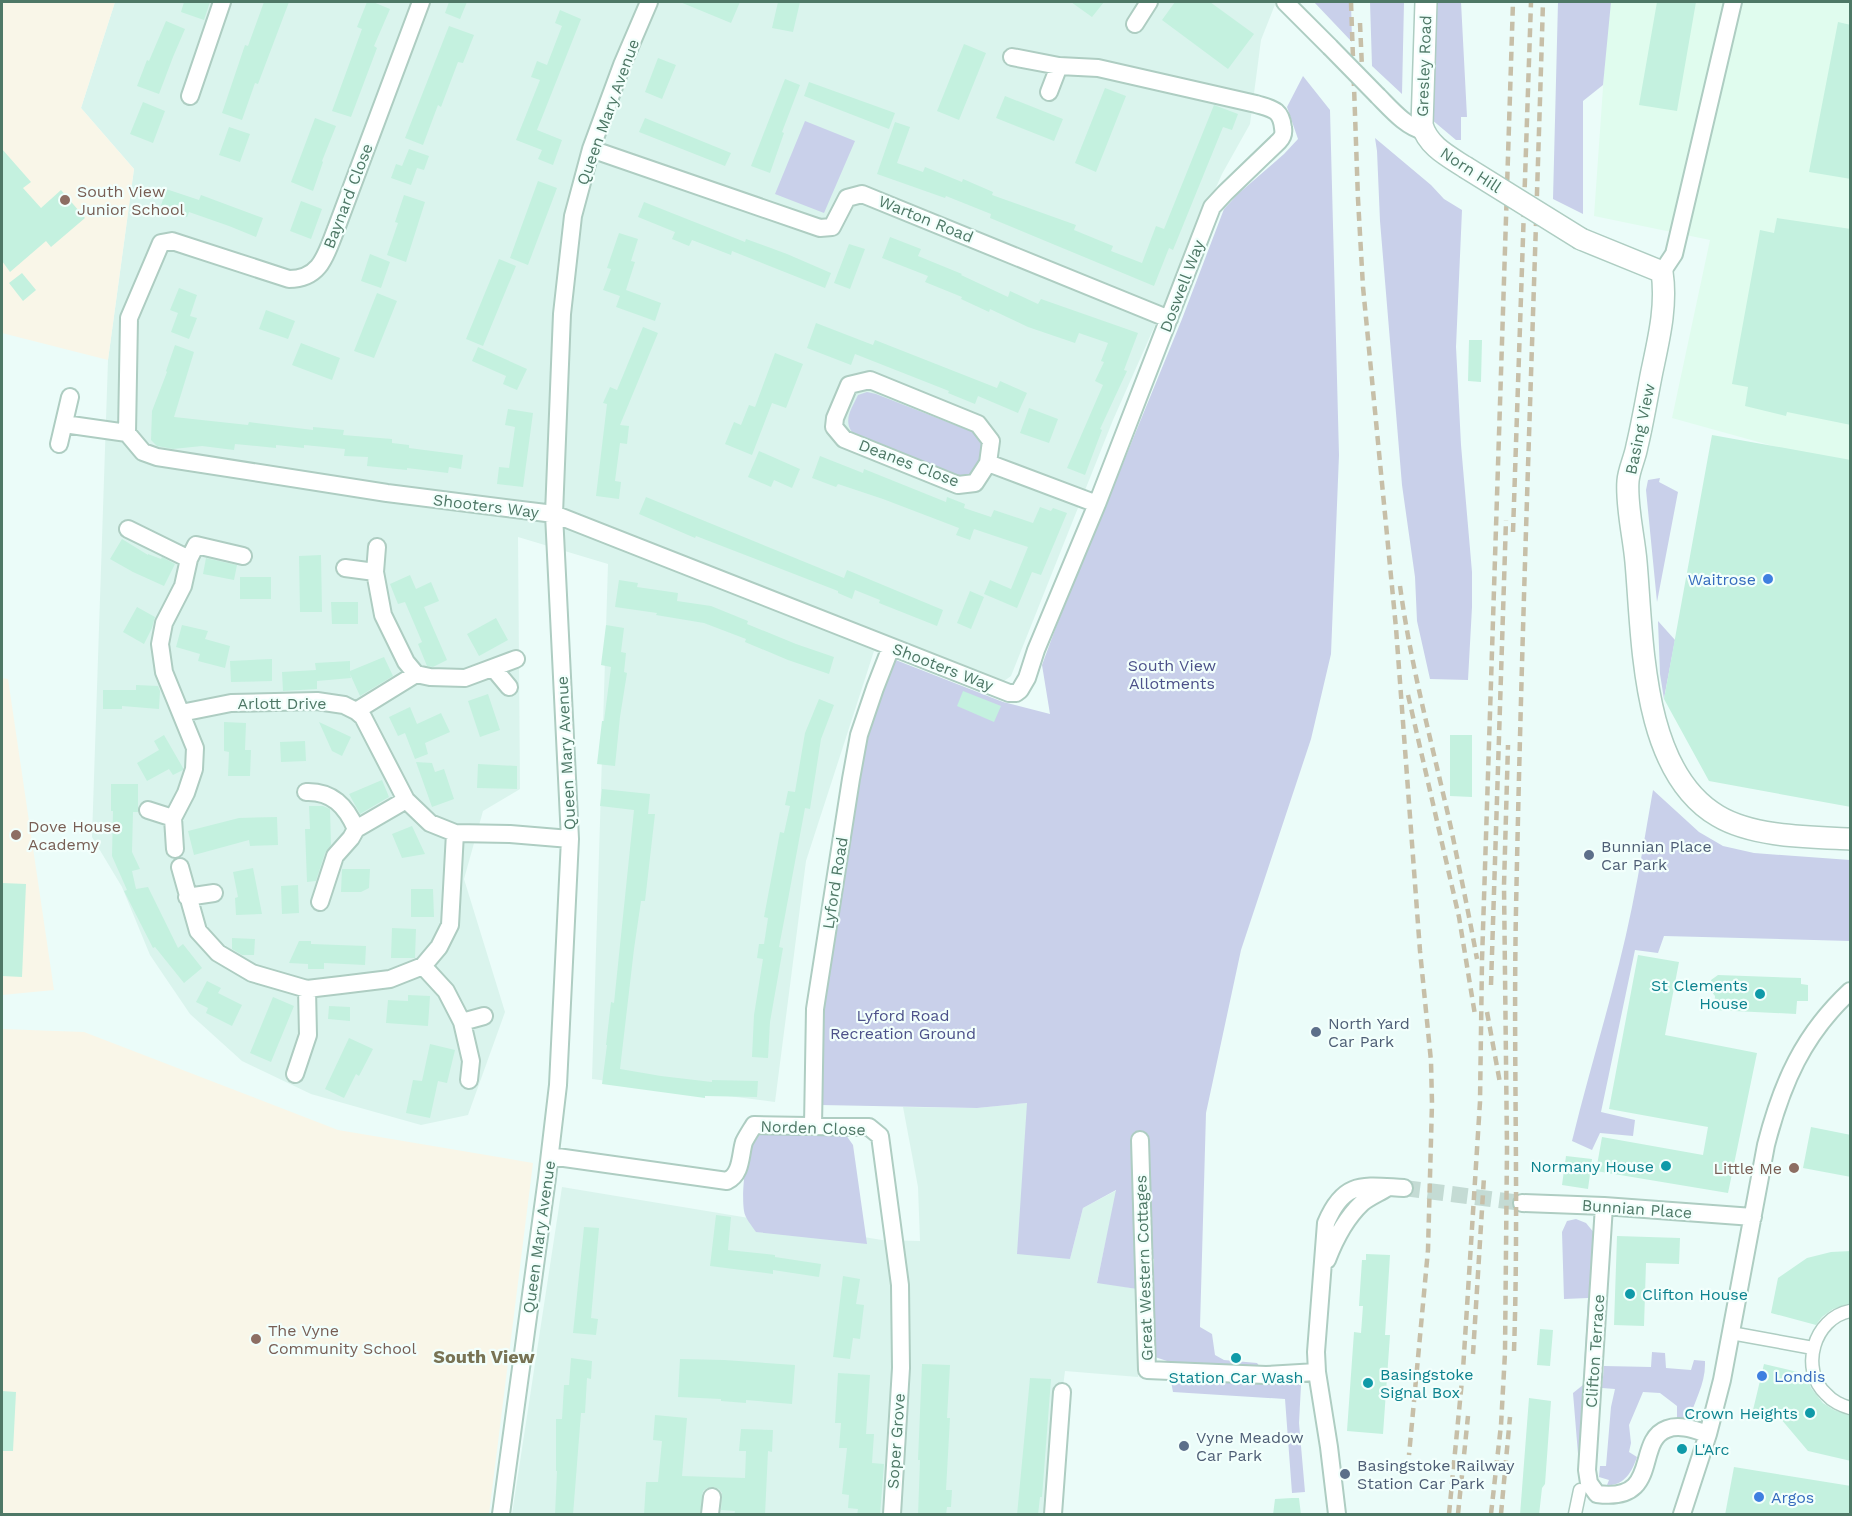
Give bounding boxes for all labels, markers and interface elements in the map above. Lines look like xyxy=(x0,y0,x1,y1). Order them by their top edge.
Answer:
street label: Gresley Road xyxy=(1413,15,1435,117)
street label: Queen Mary Avenue xyxy=(573,36,643,188)
street label: Baynard Close xyxy=(319,141,377,251)
street label: Norn Hill xyxy=(1437,143,1505,197)
place label: South View Junior School xyxy=(77,182,184,219)
street label: Warton Road xyxy=(876,191,976,247)
marker: South View Junior School xyxy=(58,193,72,207)
street label: Doswell Way xyxy=(1156,236,1209,335)
street label: Basing View xyxy=(1621,382,1659,476)
street label: Deanes Close xyxy=(856,435,962,491)
street label: Shooters Way xyxy=(432,490,541,522)
place label: Waitrose xyxy=(1688,570,1756,589)
marker: Waitrose xyxy=(1761,572,1775,586)
street label: Shooters Way xyxy=(890,639,997,695)
park label: South View Allotments xyxy=(1128,656,1216,693)
street label: Queen Mary Avenue xyxy=(552,676,580,830)
street label: Arlott Drive xyxy=(237,694,327,713)
place label: Dove House Academy xyxy=(28,817,121,854)
marker: Dove House Academy xyxy=(9,828,23,842)
street label: Lyford Road xyxy=(818,836,852,930)
place label: Bunnian Place Car Park xyxy=(1601,837,1712,874)
marker: Bunnian Place Car Park xyxy=(1582,848,1596,862)
place label: St Clements House xyxy=(1651,976,1748,1013)
marker: St Clements House xyxy=(1753,987,1767,1001)
park label: Lyford Road Recreation Ground xyxy=(830,1006,976,1043)
place label: North Yard Car Park xyxy=(1328,1014,1410,1051)
marker: North Yard Car Park xyxy=(1309,1025,1323,1039)
street label: Norden Close xyxy=(760,1117,866,1139)
place label: Normany House xyxy=(1530,1157,1654,1176)
street label: Queen Mary Avenue xyxy=(519,1159,559,1315)
marker: Normany House xyxy=(1659,1159,1673,1173)
place label: Little Me xyxy=(1713,1159,1782,1178)
marker: Little Me xyxy=(1787,1161,1801,1175)
street label: Great Western Cottages xyxy=(1131,1175,1157,1361)
street label: Bunnian Place xyxy=(1581,1196,1693,1222)
place label: Clifton House xyxy=(1642,1285,1748,1304)
marker: Clifton House xyxy=(1623,1287,1637,1301)
street label: Clifton Terrace xyxy=(1582,1293,1608,1409)
place label: The Vyne Community School xyxy=(268,1321,416,1358)
marker: The Vyne Community School xyxy=(249,1332,263,1346)
district label: South View xyxy=(433,1346,535,1367)
marker: Station Car Wash xyxy=(1229,1351,1243,1365)
place label: Basingstoke Signal Box xyxy=(1380,1365,1473,1402)
place label: Londis xyxy=(1774,1367,1826,1386)
place label: Station Car Wash xyxy=(1168,1368,1304,1387)
marker: Londis xyxy=(1755,1369,1769,1383)
marker: Basingstoke Signal Box xyxy=(1361,1376,1375,1390)
street label: Soper Grove xyxy=(883,1393,909,1489)
place label: Crown Heights xyxy=(1684,1404,1798,1423)
marker: Crown Heights xyxy=(1803,1406,1817,1420)
place label: Vyne Meadow Car Park xyxy=(1196,1428,1304,1465)
marker: Vyne Meadow Car Park xyxy=(1177,1439,1191,1453)
place label: L'Arc xyxy=(1694,1440,1730,1459)
marker: L'Arc xyxy=(1675,1442,1689,1456)
place label: Basingstoke Railway Station Car Park xyxy=(1357,1456,1515,1493)
marker: Basingstoke Railway Station Car Park xyxy=(1338,1467,1352,1481)
place label: Argos xyxy=(1771,1488,1814,1507)
marker: Argos xyxy=(1752,1490,1766,1504)

